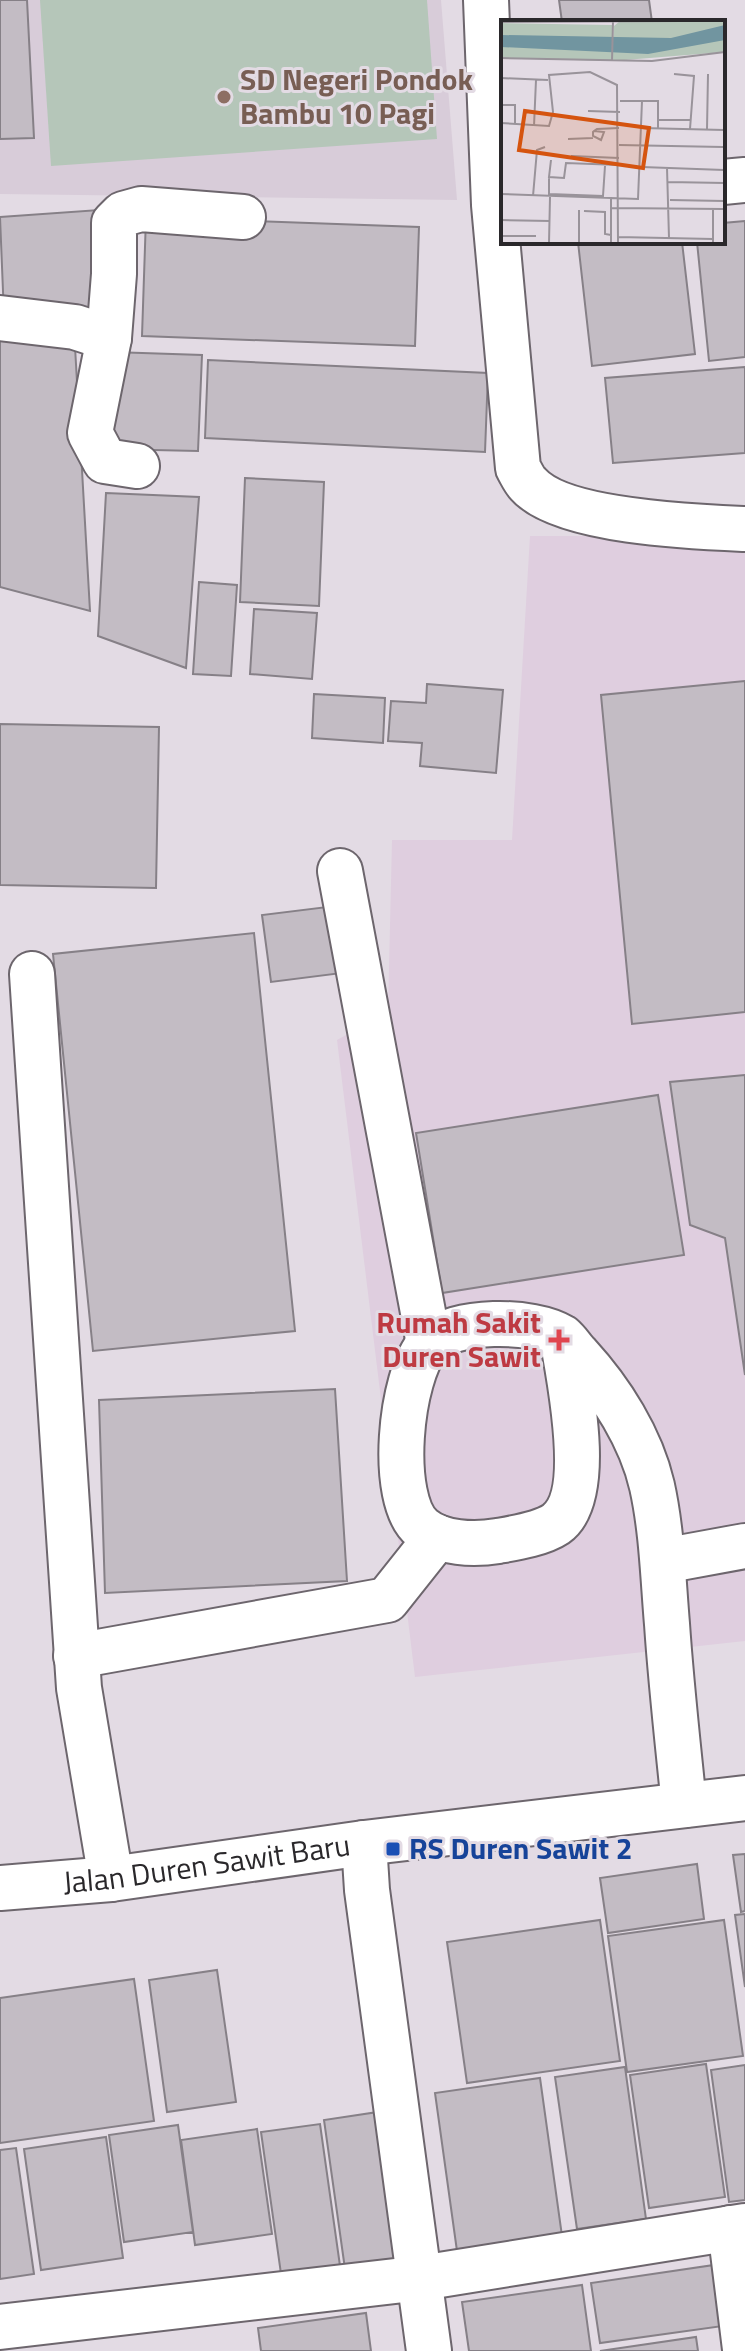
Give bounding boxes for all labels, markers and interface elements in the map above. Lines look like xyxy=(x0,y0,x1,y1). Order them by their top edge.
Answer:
inset map xyxy=(501,20,725,244)
place label: SD Negeri Pondok Bambu 10 Pagi xyxy=(240,56,473,136)
marker: SD Negeri Pondok Bambu 10 Pagi xyxy=(215,88,233,106)
place label: Rumah Sakit Duren Sawit xyxy=(376,1299,541,1379)
marker: Rumah Sakit Duren Sawit xyxy=(548,1329,570,1351)
street label: Jalan Duren Sawit Baru xyxy=(61,1821,353,1905)
place label: RS Duren Sawit 2 xyxy=(409,1825,633,1871)
marker: RS Duren Sawit 2 xyxy=(384,1840,402,1858)

